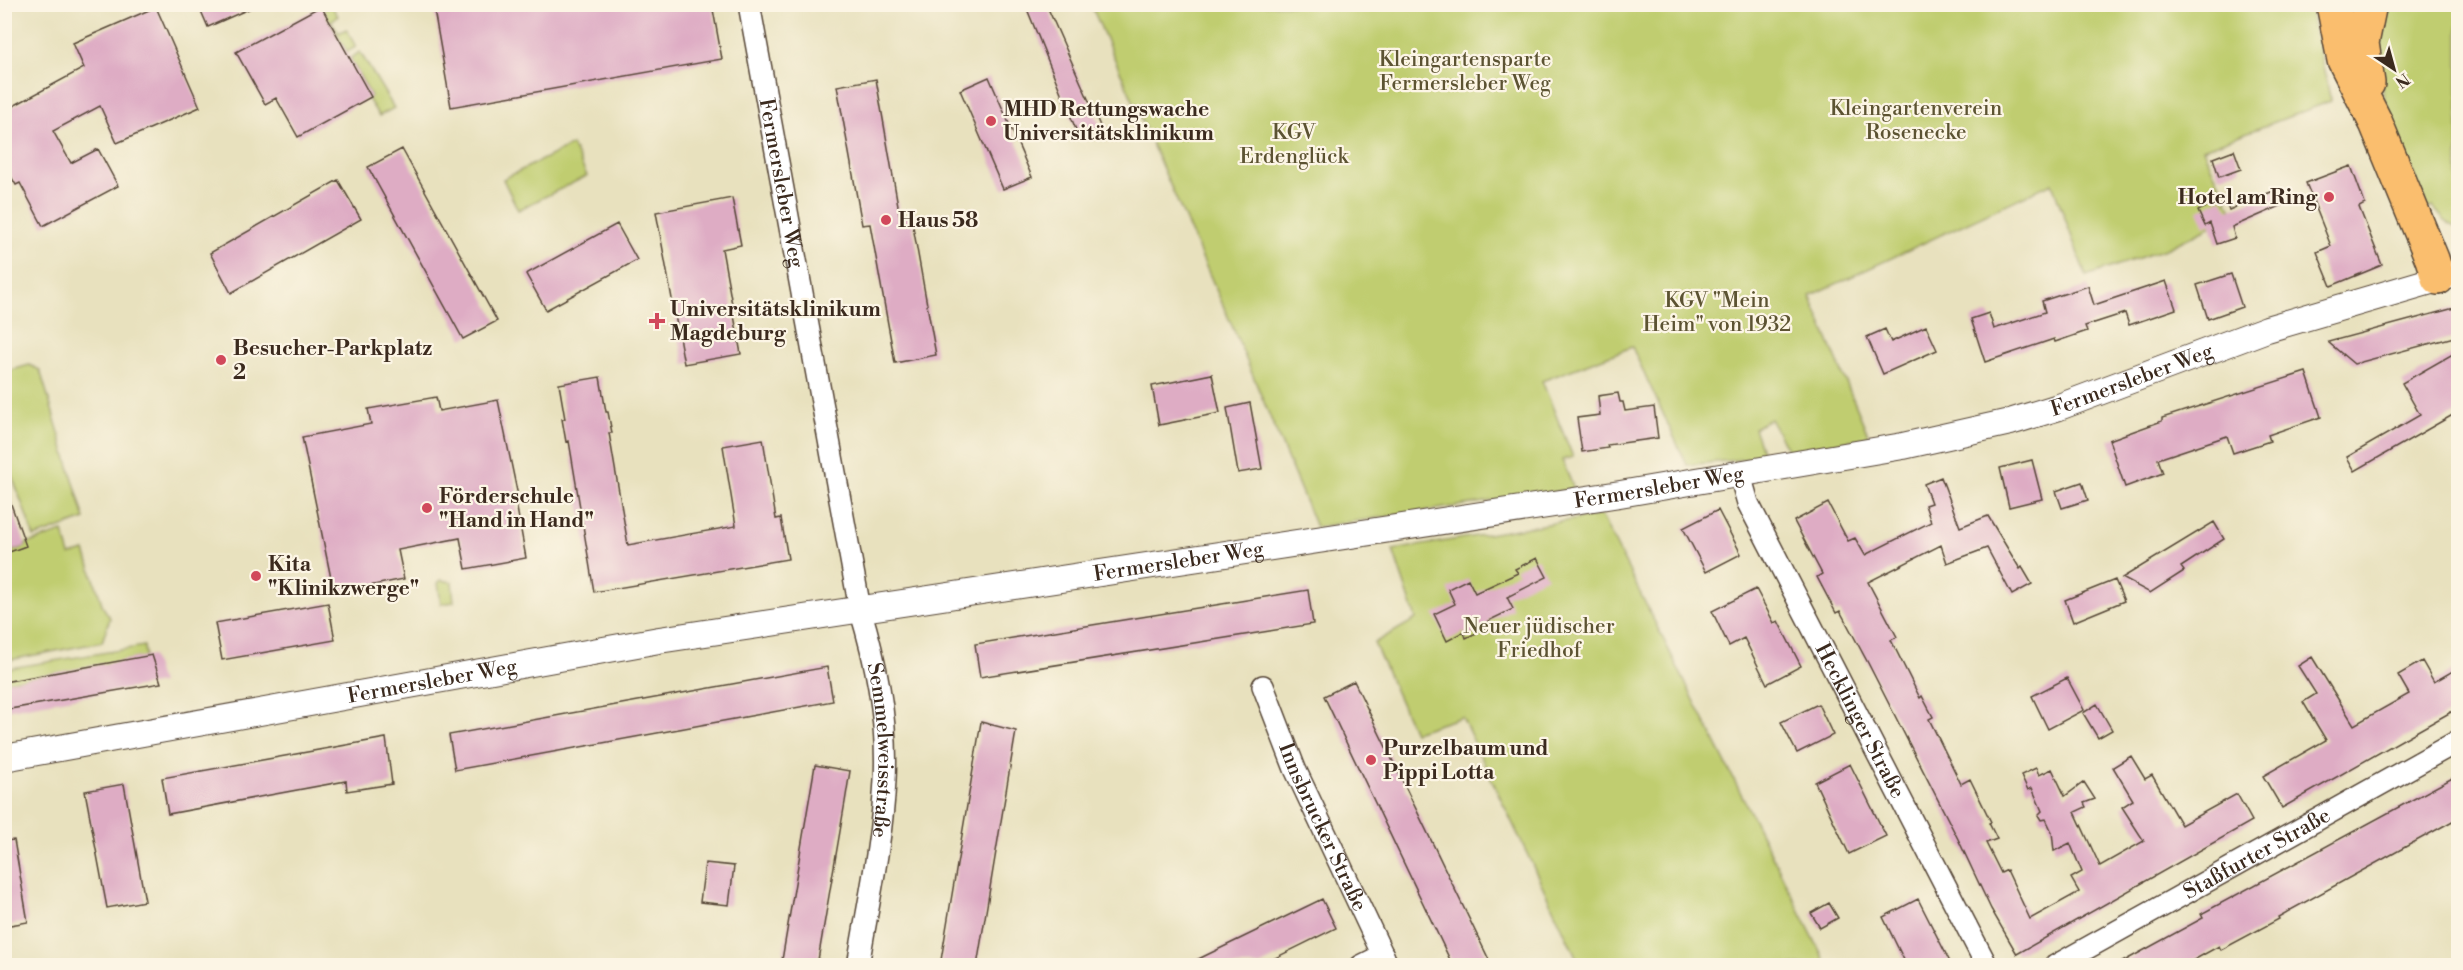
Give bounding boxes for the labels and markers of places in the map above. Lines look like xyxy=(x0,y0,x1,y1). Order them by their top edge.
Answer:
place label: MHD Rettungswache Universitätsklinikum xyxy=(1003,97,1214,147)
marker: MHD Rettungswache Universitätsklinikum xyxy=(984,114,998,128)
place label: Hotel am Ring xyxy=(2178,185,2318,211)
marker: Hotel am Ring xyxy=(2322,190,2336,204)
place label: Haus 58 xyxy=(898,208,978,234)
marker: Haus 58 xyxy=(879,213,893,227)
place label: Universitätsklinikum Magdeburg xyxy=(670,297,881,347)
marker: Universitätsklinikum Magdeburg xyxy=(648,312,666,330)
place label: Besucher-Parkplatz 2 xyxy=(233,336,432,386)
marker: Besucher-Parkplatz 2 xyxy=(214,353,228,367)
place label: Förderschule "Hand in Hand" xyxy=(439,484,594,534)
marker: Förderschule "Hand in Hand" xyxy=(420,501,434,515)
place label: Kita "Klinikzwerge" xyxy=(268,552,419,602)
marker: Kita "Klinikzwerge" xyxy=(249,569,263,583)
place label: Purzelbaum und Pippi Lotta xyxy=(1383,736,1549,786)
marker: Purzelbaum und Pippi Lotta xyxy=(1364,753,1378,767)

